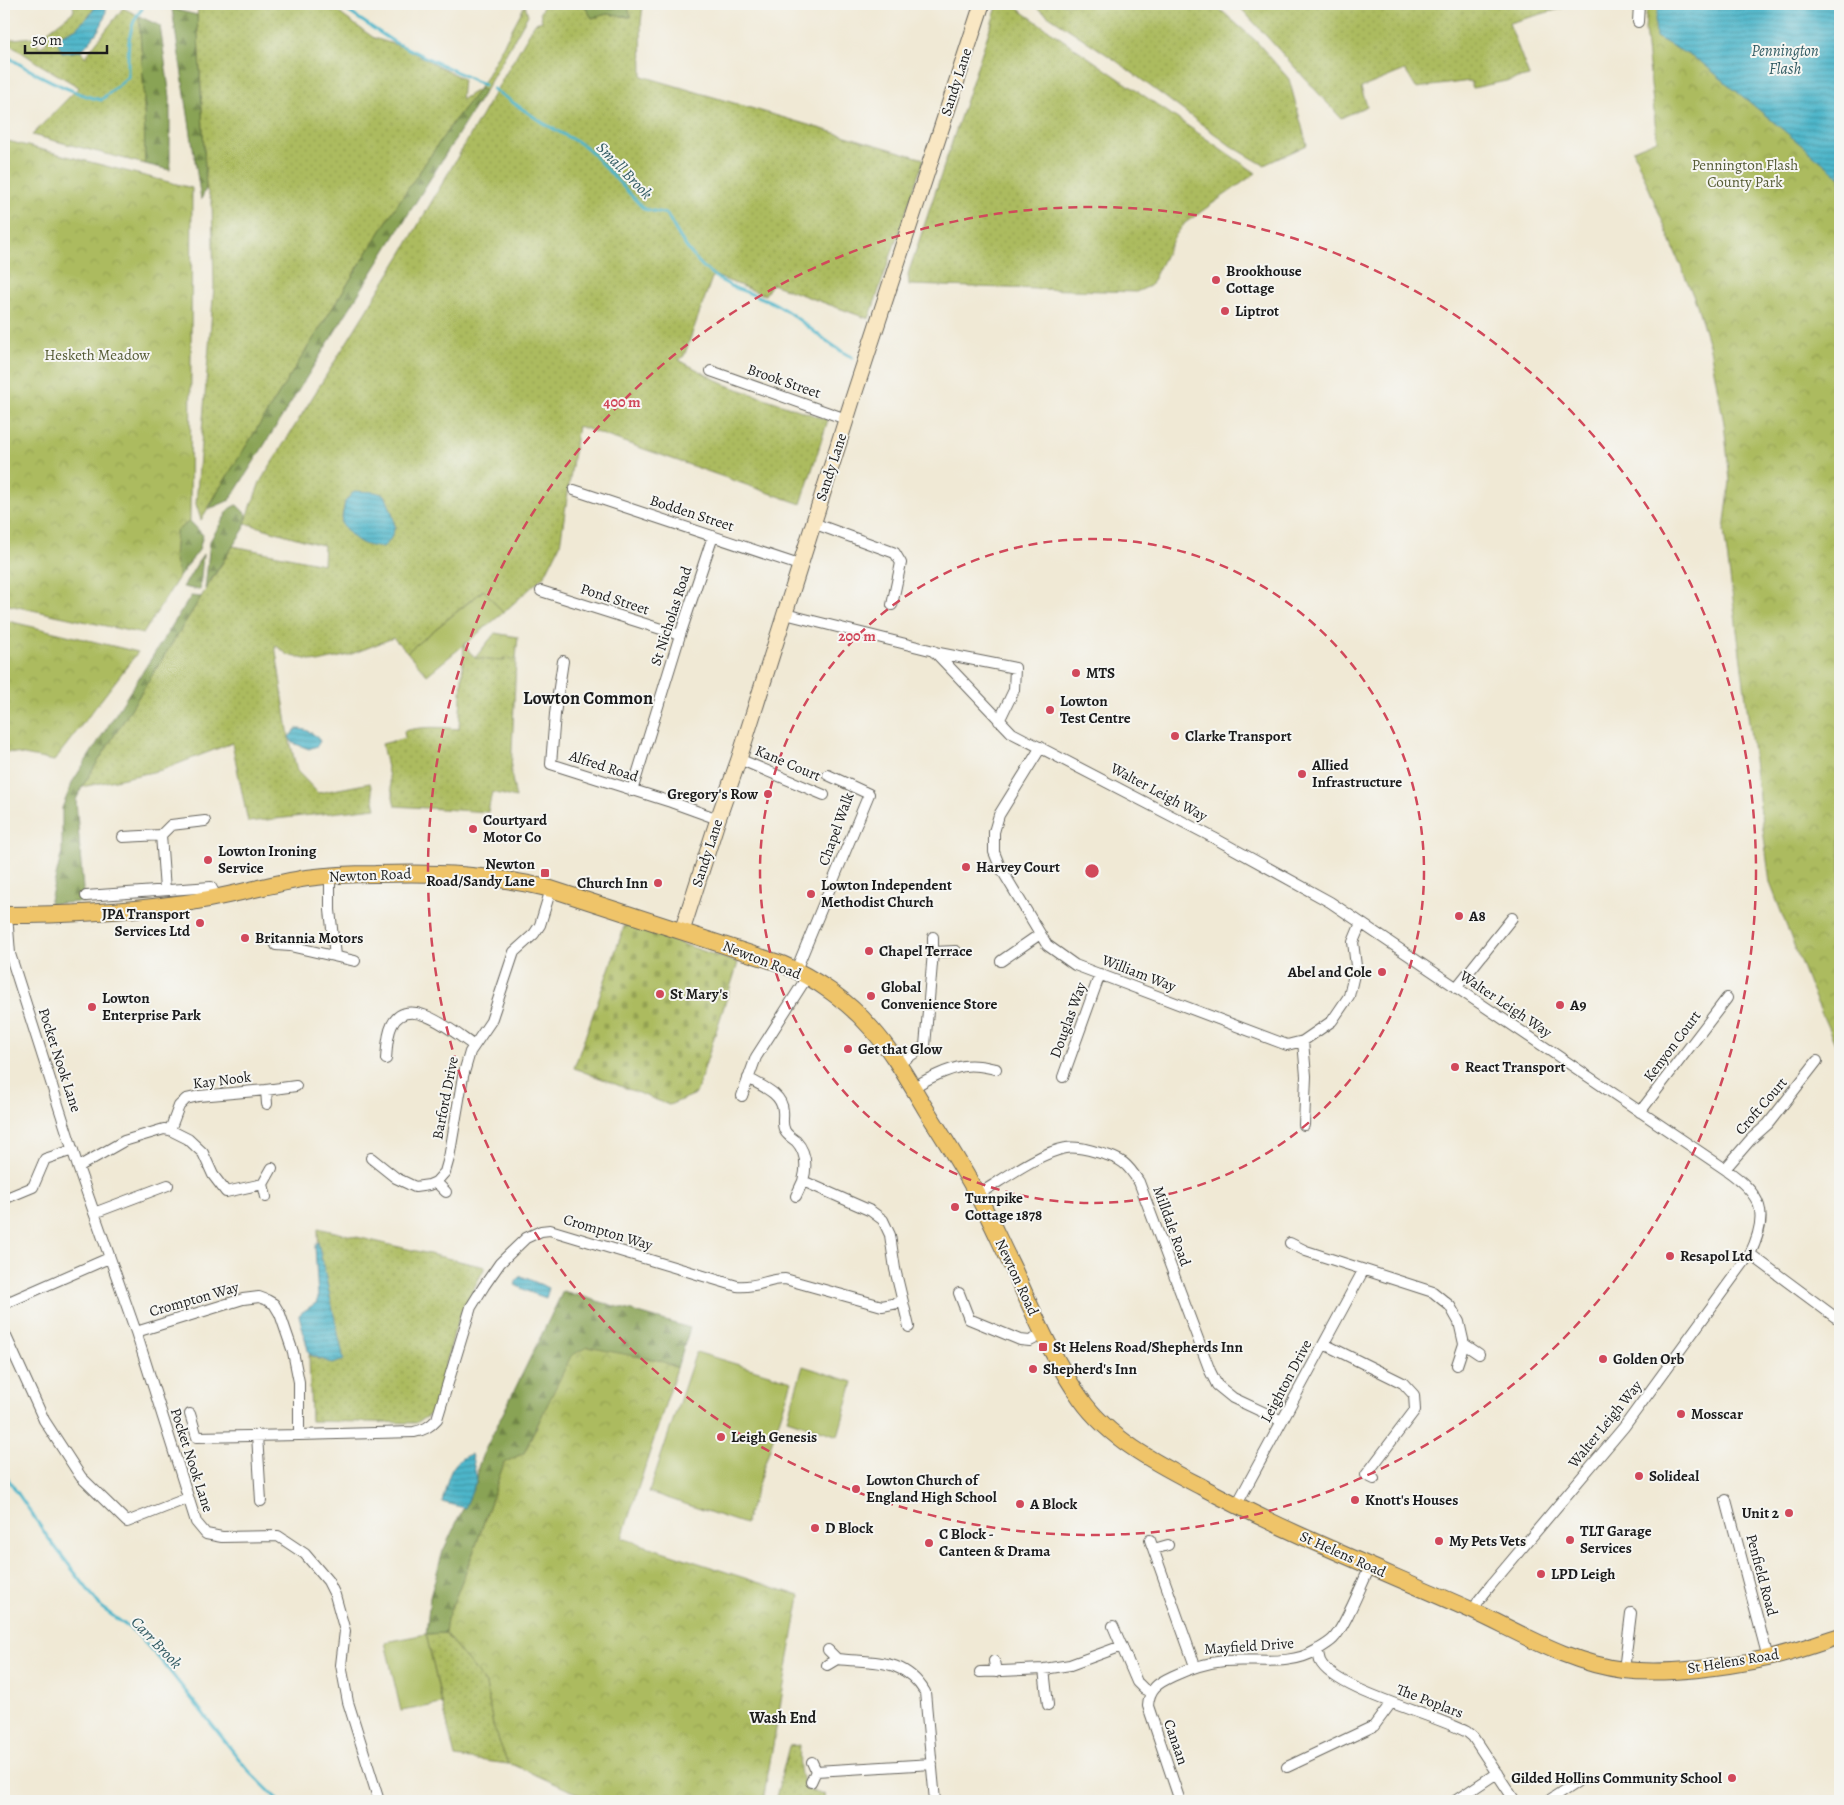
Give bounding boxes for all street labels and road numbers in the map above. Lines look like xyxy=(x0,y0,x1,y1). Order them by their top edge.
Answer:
street label: Sandy Lane xyxy=(936,45,976,118)
street label: Brook Street xyxy=(745,359,824,403)
street label: Sandy Lane xyxy=(811,430,851,503)
street label: Bodden Street xyxy=(647,490,737,536)
street label: St Nicholas Road xyxy=(646,563,697,668)
street label: Pond Street xyxy=(578,578,652,620)
street label: Kane Court xyxy=(752,740,824,786)
street label: Alfred Road xyxy=(566,745,642,787)
street label: Walter Leigh Way xyxy=(1106,758,1211,826)
street label: Chapel Walk xyxy=(814,789,859,868)
street label: Sandy Lane xyxy=(687,816,727,889)
street label: Newton Road xyxy=(328,864,413,886)
street label: Newton Road xyxy=(720,936,805,984)
street label: William Way xyxy=(1098,949,1179,996)
street label: Walter Leigh Way xyxy=(1455,965,1556,1042)
street label: Douglas Way xyxy=(1045,979,1091,1061)
street label: Pocket Nook Lane xyxy=(34,1005,86,1115)
street label: Kenyon Court xyxy=(1639,1006,1705,1086)
street label: Barford Drive xyxy=(427,1055,463,1141)
street label: Kay Nook xyxy=(192,1066,253,1093)
street label: Croft Court xyxy=(1730,1073,1792,1139)
street label: Milldale Road xyxy=(1148,1183,1196,1270)
street label: Crompton Way xyxy=(561,1209,655,1255)
street label: Newton Road xyxy=(990,1235,1044,1320)
street label: Crompton Way xyxy=(147,1277,241,1321)
street label: Leighton Drive xyxy=(1256,1336,1316,1426)
street label: Walter Leigh Way xyxy=(1563,1376,1647,1473)
street label: Pocket Nook Lane xyxy=(166,1405,218,1515)
street label: St Helens Road xyxy=(1297,1526,1390,1582)
street label: Penfield Road xyxy=(1741,1532,1783,1619)
street label: Mayfield Drive xyxy=(1203,1633,1295,1659)
street label: St Helens Road xyxy=(1686,1644,1781,1678)
street label: The Poplars xyxy=(1394,1679,1466,1723)
street label: Canaan xyxy=(1159,1717,1193,1767)

